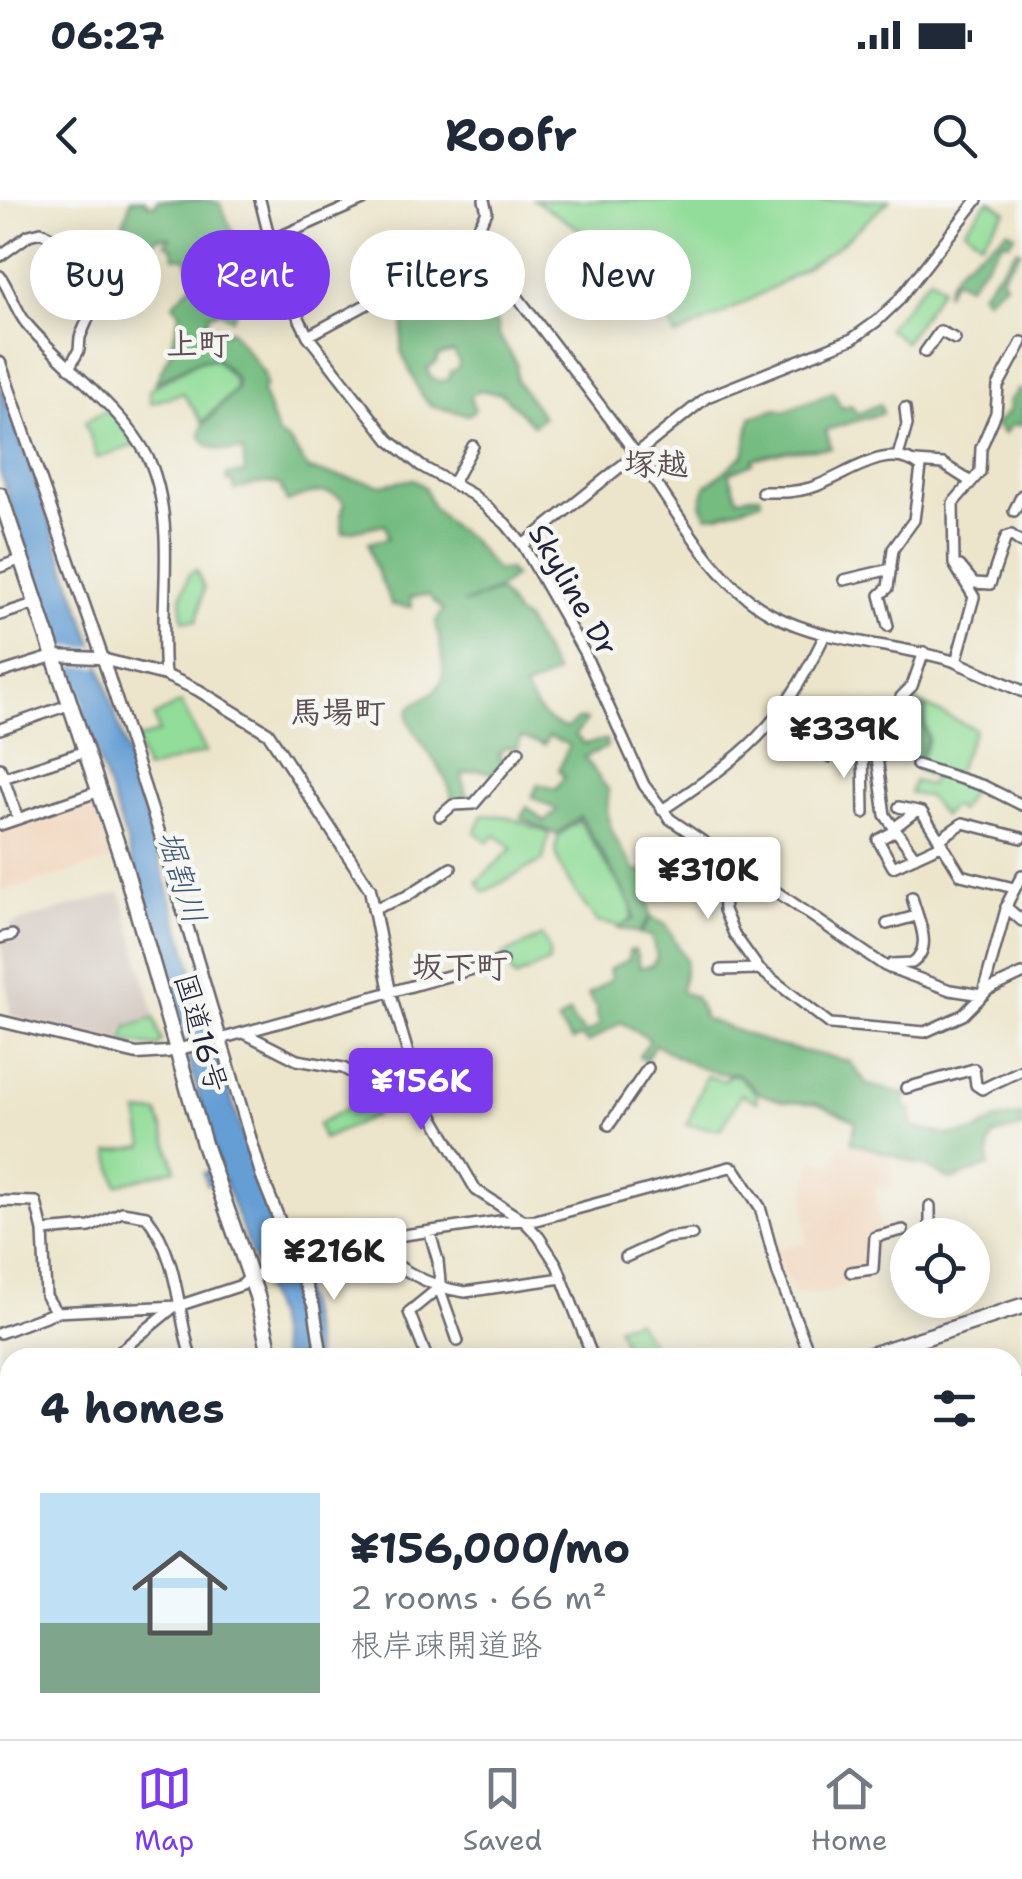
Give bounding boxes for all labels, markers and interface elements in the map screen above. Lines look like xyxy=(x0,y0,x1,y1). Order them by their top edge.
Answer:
text: 06:27 xyxy=(50,10,165,61)
text: Roofr xyxy=(445,105,577,165)
icon: back xyxy=(40,108,95,163)
icon: search xyxy=(927,108,982,163)
chip: Buy xyxy=(30,230,161,320)
chip: Rent xyxy=(181,230,330,320)
chip: Filters xyxy=(350,230,525,320)
chip: New xyxy=(545,230,691,320)
district label: 上町 xyxy=(166,322,230,365)
district label: 塚越 xyxy=(624,442,688,485)
street label: Skyline Dr xyxy=(519,516,628,663)
district label: 馬場町 xyxy=(290,690,386,733)
pin: ¥339K xyxy=(774,696,914,781)
text: ¥339K xyxy=(789,707,899,750)
water label: 堀割川 xyxy=(148,825,217,929)
pin: ¥310K xyxy=(638,837,778,922)
text: ¥310K xyxy=(657,848,759,891)
district label: 坂下町 xyxy=(412,945,508,988)
street label: 国道16号 xyxy=(165,968,238,1097)
pin: ¥156K xyxy=(351,1048,491,1133)
text: ¥156K xyxy=(371,1059,471,1102)
pin: ¥216K xyxy=(264,1218,404,1303)
map controls xyxy=(890,1218,990,1318)
button: locate xyxy=(890,1218,990,1318)
text: ¥216K xyxy=(283,1229,385,1272)
text: 4 homes xyxy=(40,1380,225,1436)
icon: filters xyxy=(927,1381,982,1436)
text: ¥156,000/mo xyxy=(350,1520,630,1576)
icon: home xyxy=(120,1533,240,1653)
text: 2 rooms · 66 m² xyxy=(350,1576,607,1619)
text: 根岸疎開道路 xyxy=(350,1623,542,1666)
tab: Map xyxy=(134,1761,194,1859)
tab: Saved xyxy=(463,1761,542,1859)
tab: Home xyxy=(811,1761,888,1859)

